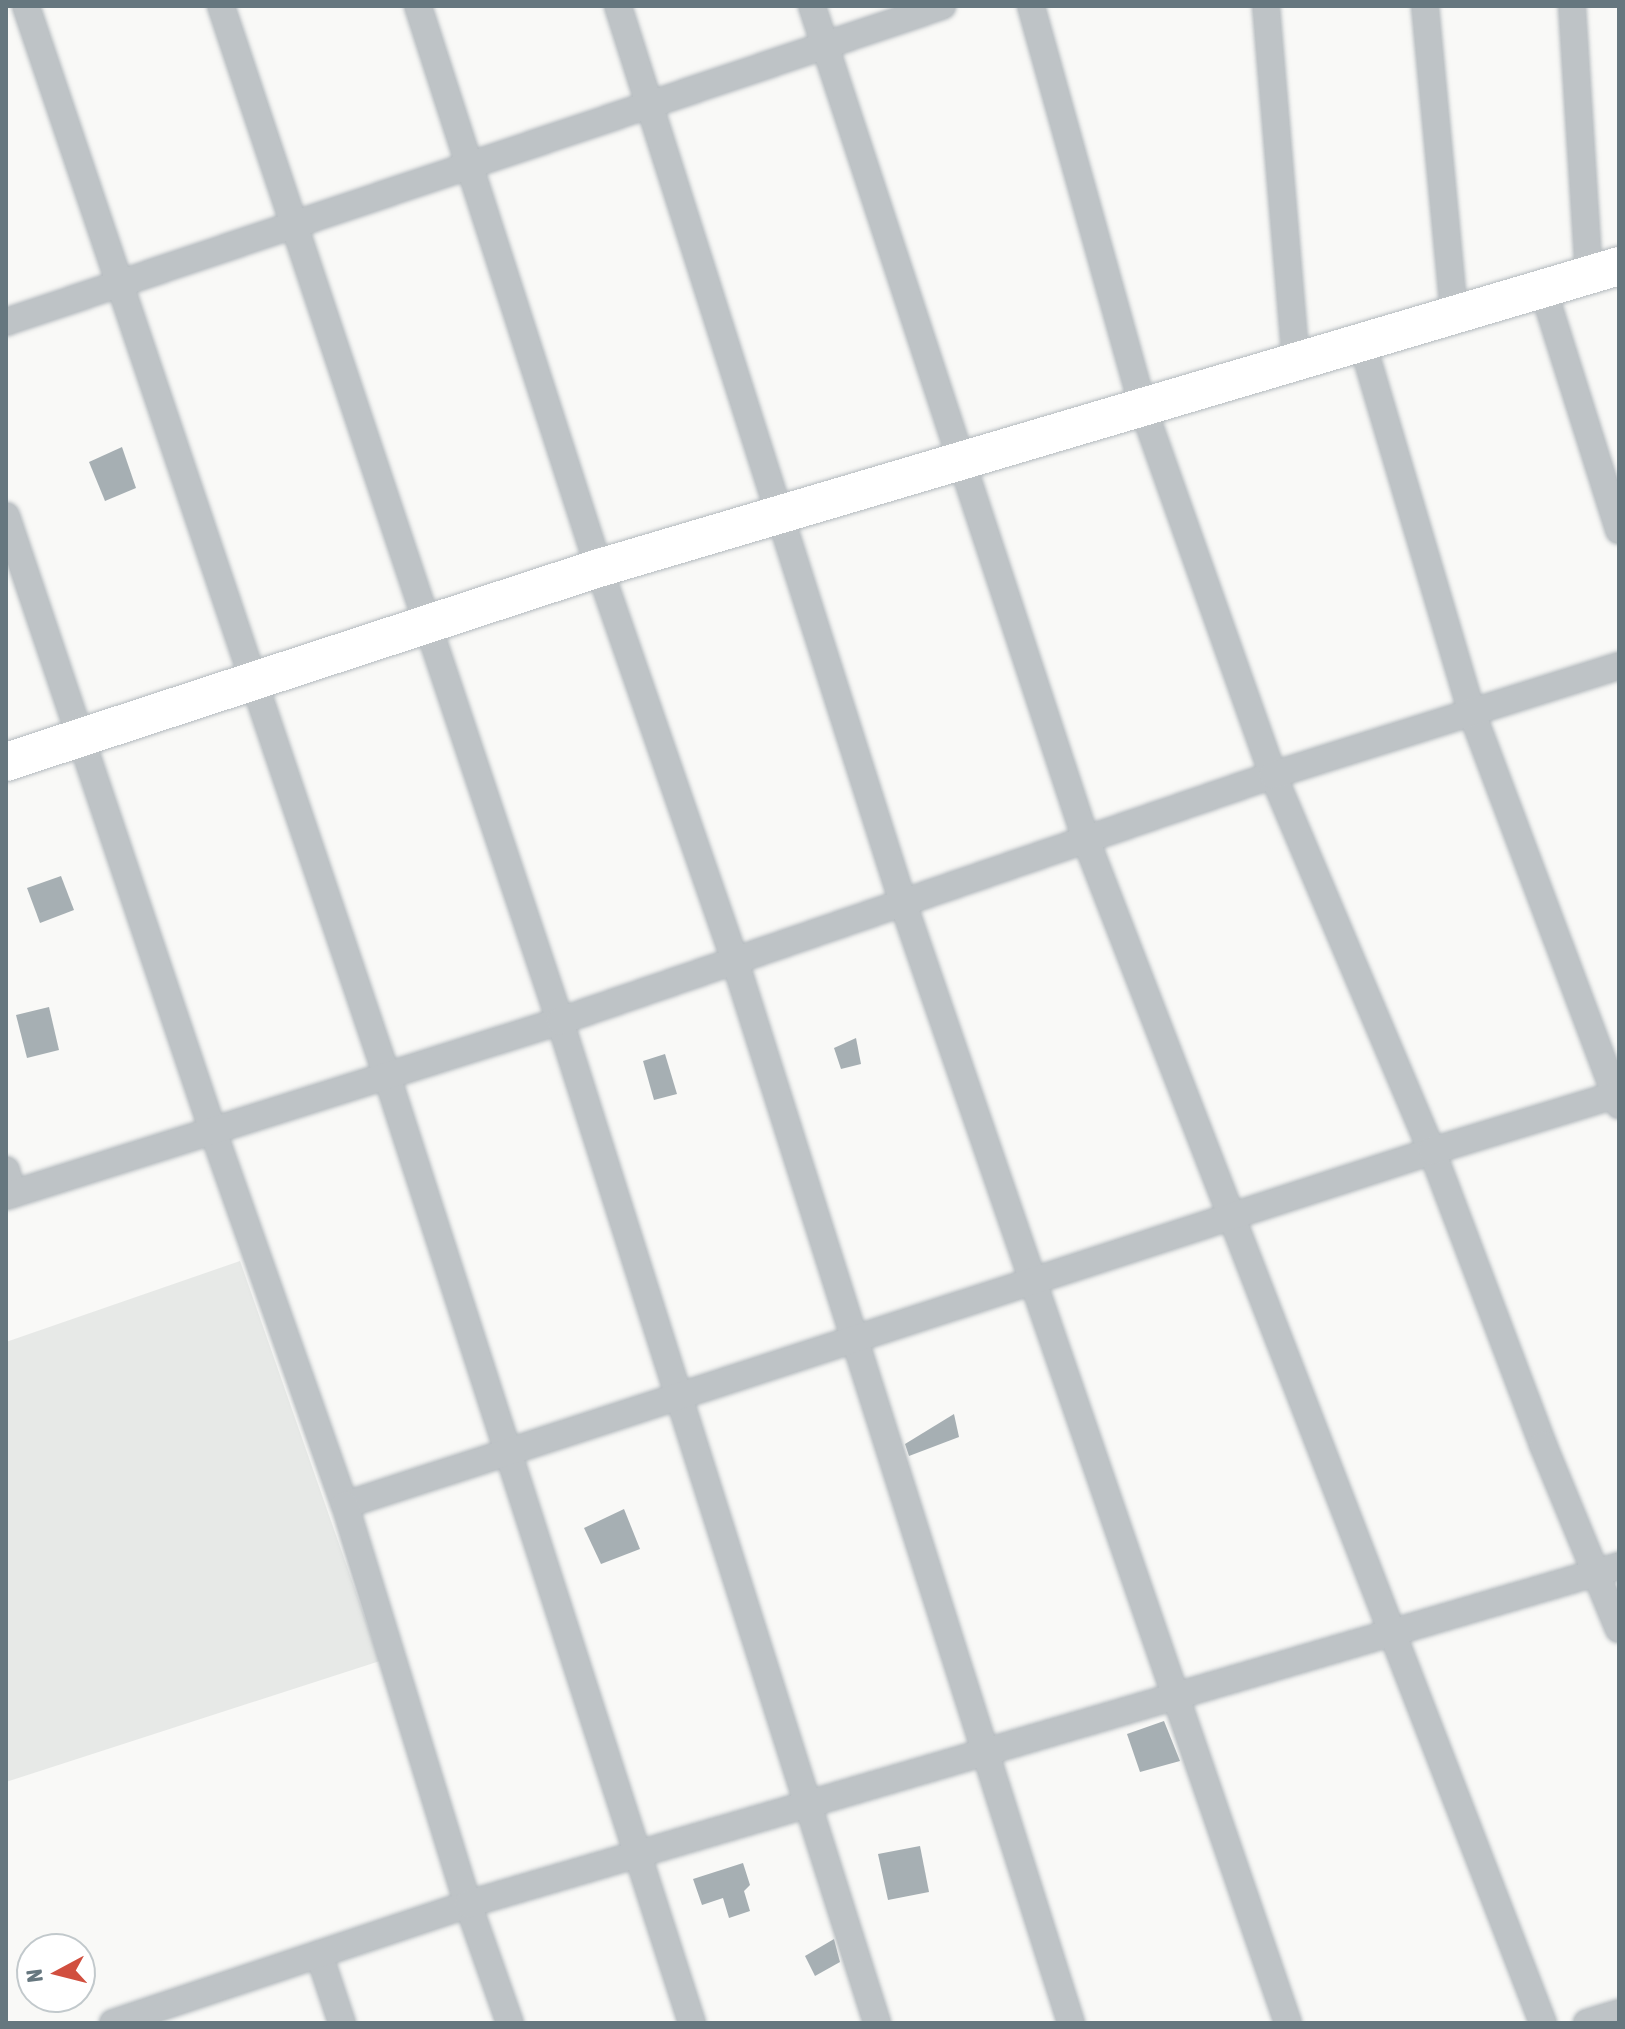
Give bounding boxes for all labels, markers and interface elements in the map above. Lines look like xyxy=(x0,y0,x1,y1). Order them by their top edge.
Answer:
north arrow xyxy=(16,1933,96,2013)
text: N xyxy=(20,1968,48,1984)

